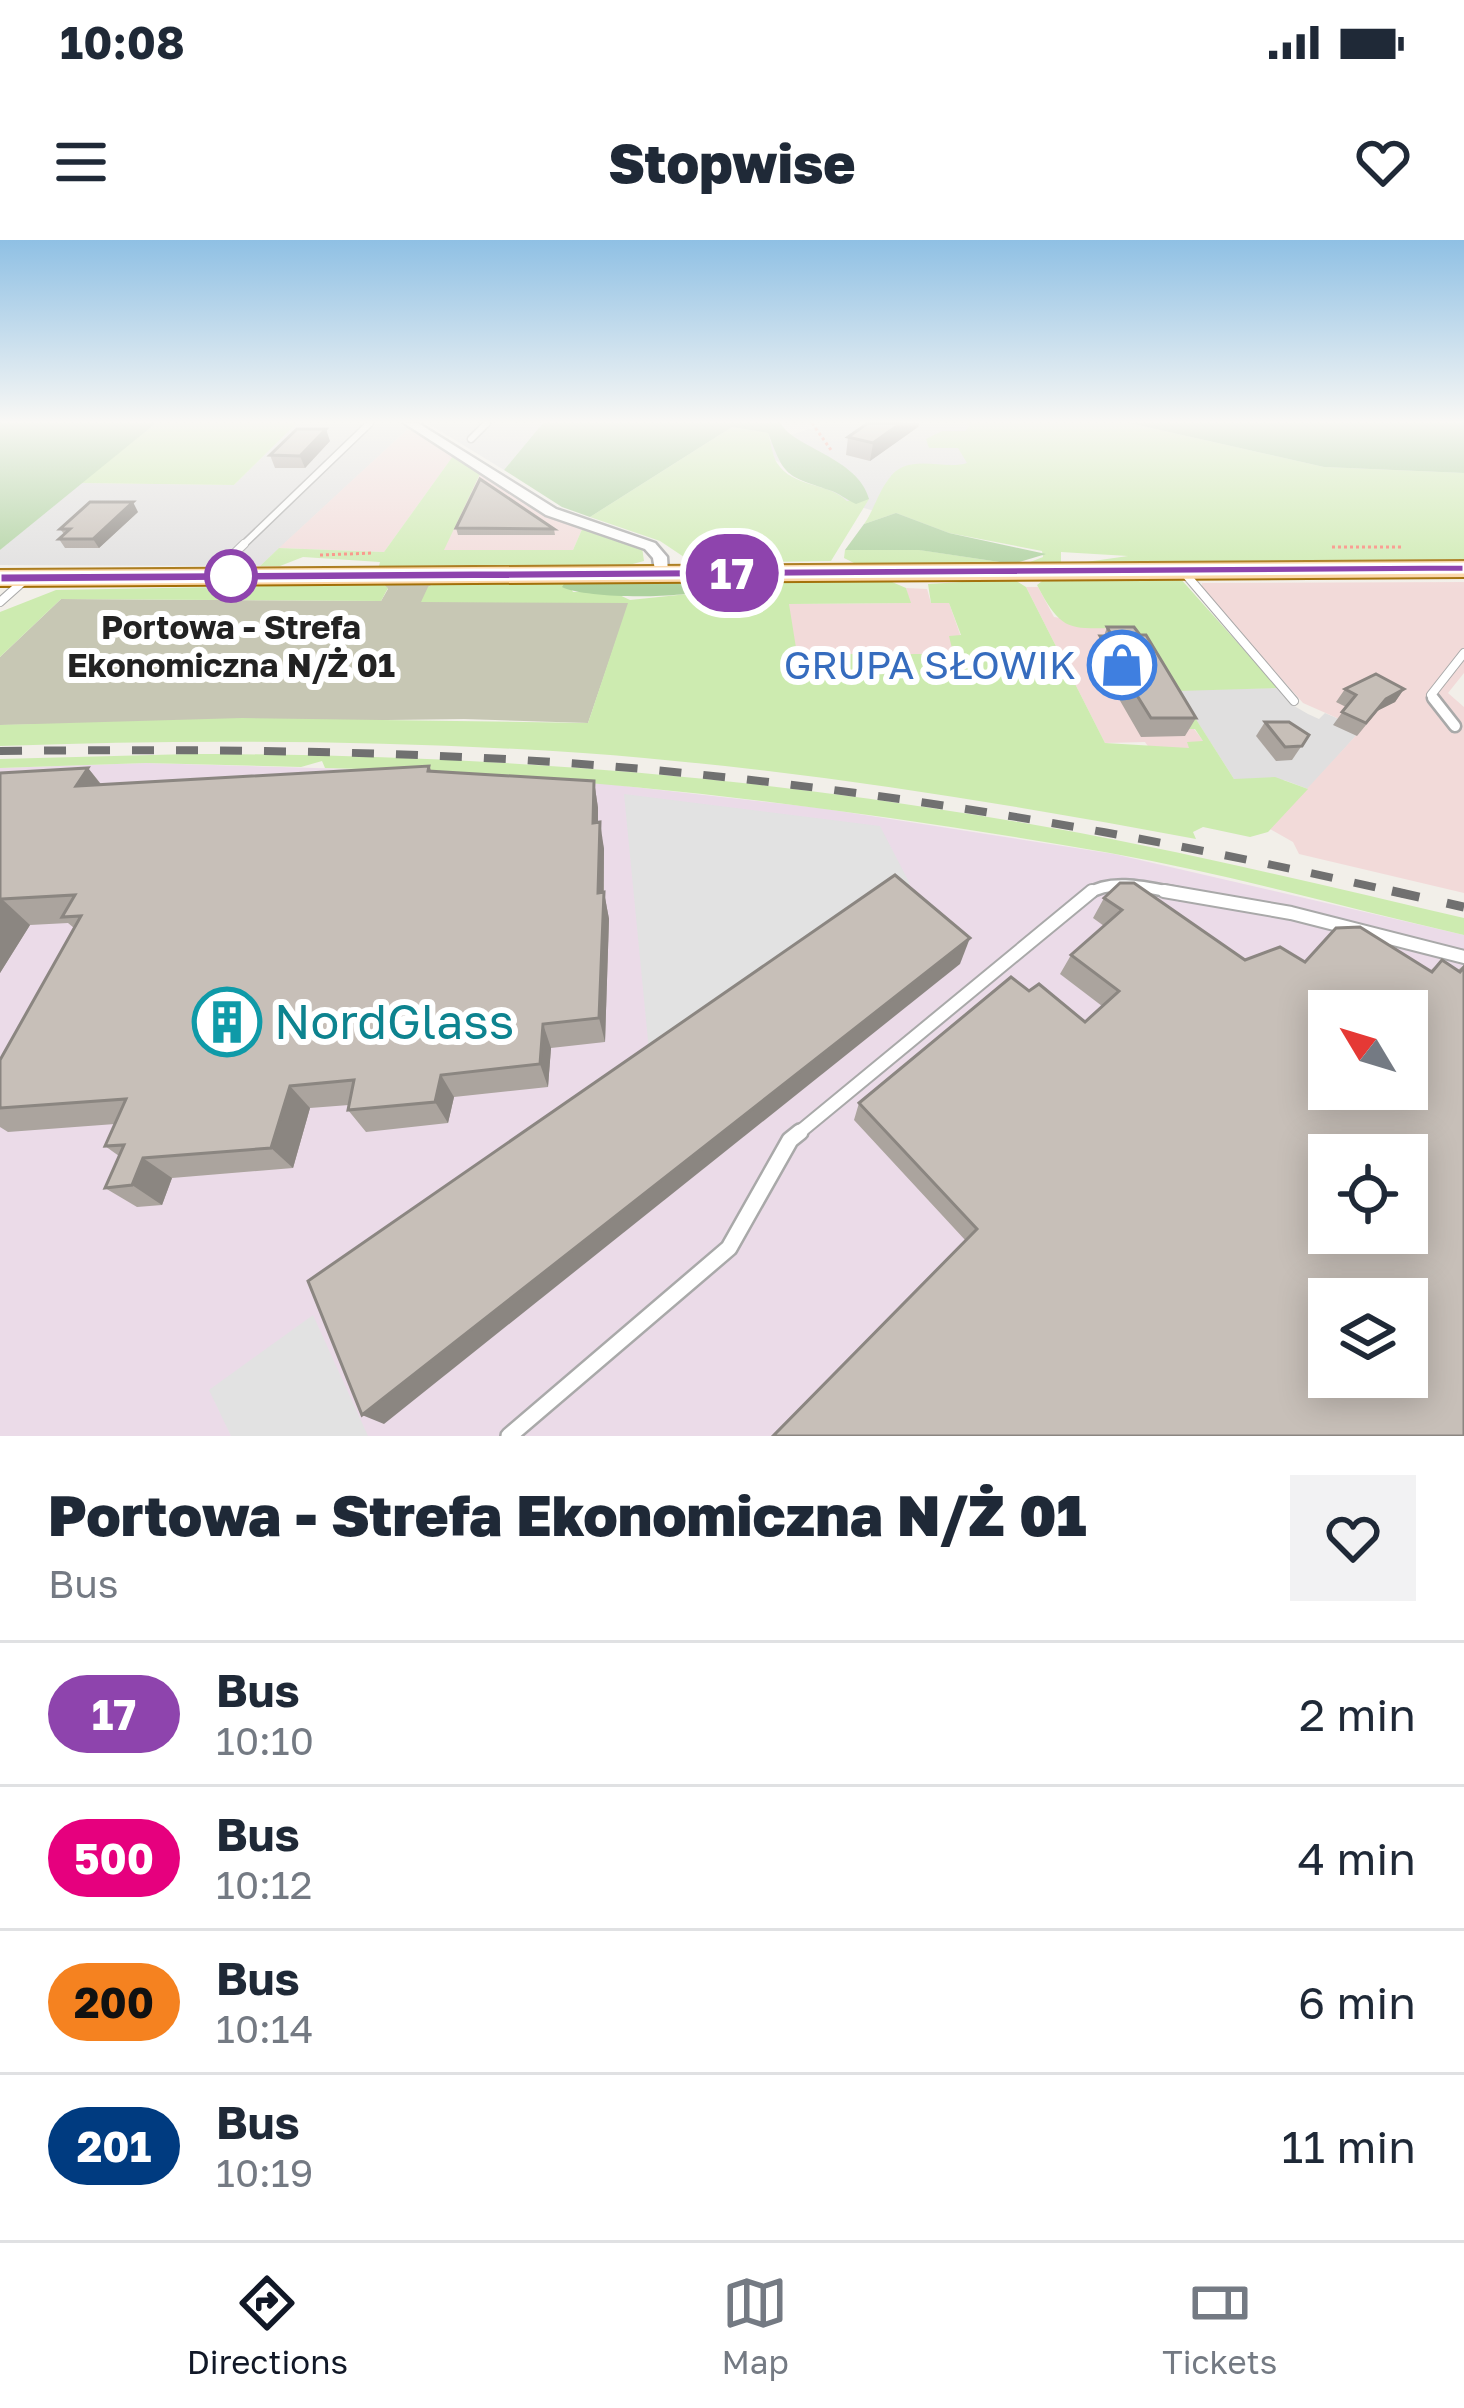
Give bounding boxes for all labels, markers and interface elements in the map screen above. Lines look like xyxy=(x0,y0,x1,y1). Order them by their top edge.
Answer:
text: 10:08 xyxy=(60,15,185,69)
icon: menu xyxy=(48,129,114,195)
icon: heart xyxy=(1350,129,1416,195)
text: Stopwise xyxy=(609,130,855,195)
line badge: 17 xyxy=(678,534,786,612)
text: 17 xyxy=(710,548,754,598)
marker: Portowa - Strefa Ekonomiczna N/Ż 01 xyxy=(206,551,256,601)
place label: Portowa - Strefa Ekonomiczna N/Ż 01 xyxy=(67,607,395,684)
shop icon: GRUPA SŁOWIK xyxy=(1087,630,1157,700)
place label: GRUPA SŁOWIK xyxy=(784,641,1076,688)
building icon: NordGlass xyxy=(192,987,262,1057)
north arrow xyxy=(1308,990,1428,1110)
map controls xyxy=(1308,990,1428,1398)
place label: NordGlass xyxy=(274,992,514,1050)
button: locate xyxy=(1308,1134,1428,1254)
button: layers xyxy=(1308,1278,1428,1398)
button: heart xyxy=(1290,1475,1416,1601)
text: Portowa - Strefa Ekonomiczna N/Ż 01 xyxy=(48,1480,1087,1549)
text: Bus xyxy=(48,1560,118,1607)
text: Bus xyxy=(216,1663,300,1717)
text: 2 min xyxy=(1299,1687,1416,1741)
text: 17 xyxy=(92,1689,136,1739)
text: 10:10 xyxy=(216,1717,314,1764)
text: Bus xyxy=(216,1807,300,1861)
text: 4 min xyxy=(1298,1831,1416,1885)
text: 500 xyxy=(74,1833,154,1883)
text: 10:12 xyxy=(216,1861,312,1908)
text: Bus xyxy=(216,1951,300,2005)
text: 6 min xyxy=(1298,1975,1416,2029)
text: 200 xyxy=(74,1977,154,2027)
text: 10:14 xyxy=(216,2005,314,2052)
text: Bus xyxy=(216,2095,300,2149)
text: 11 min xyxy=(1282,2119,1416,2173)
text: 201 xyxy=(77,2121,151,2171)
text: 10:19 xyxy=(216,2149,313,2196)
tab: Directions xyxy=(187,2270,348,2381)
tab: Map xyxy=(721,2270,789,2381)
tab: Tickets xyxy=(1162,2270,1277,2381)

